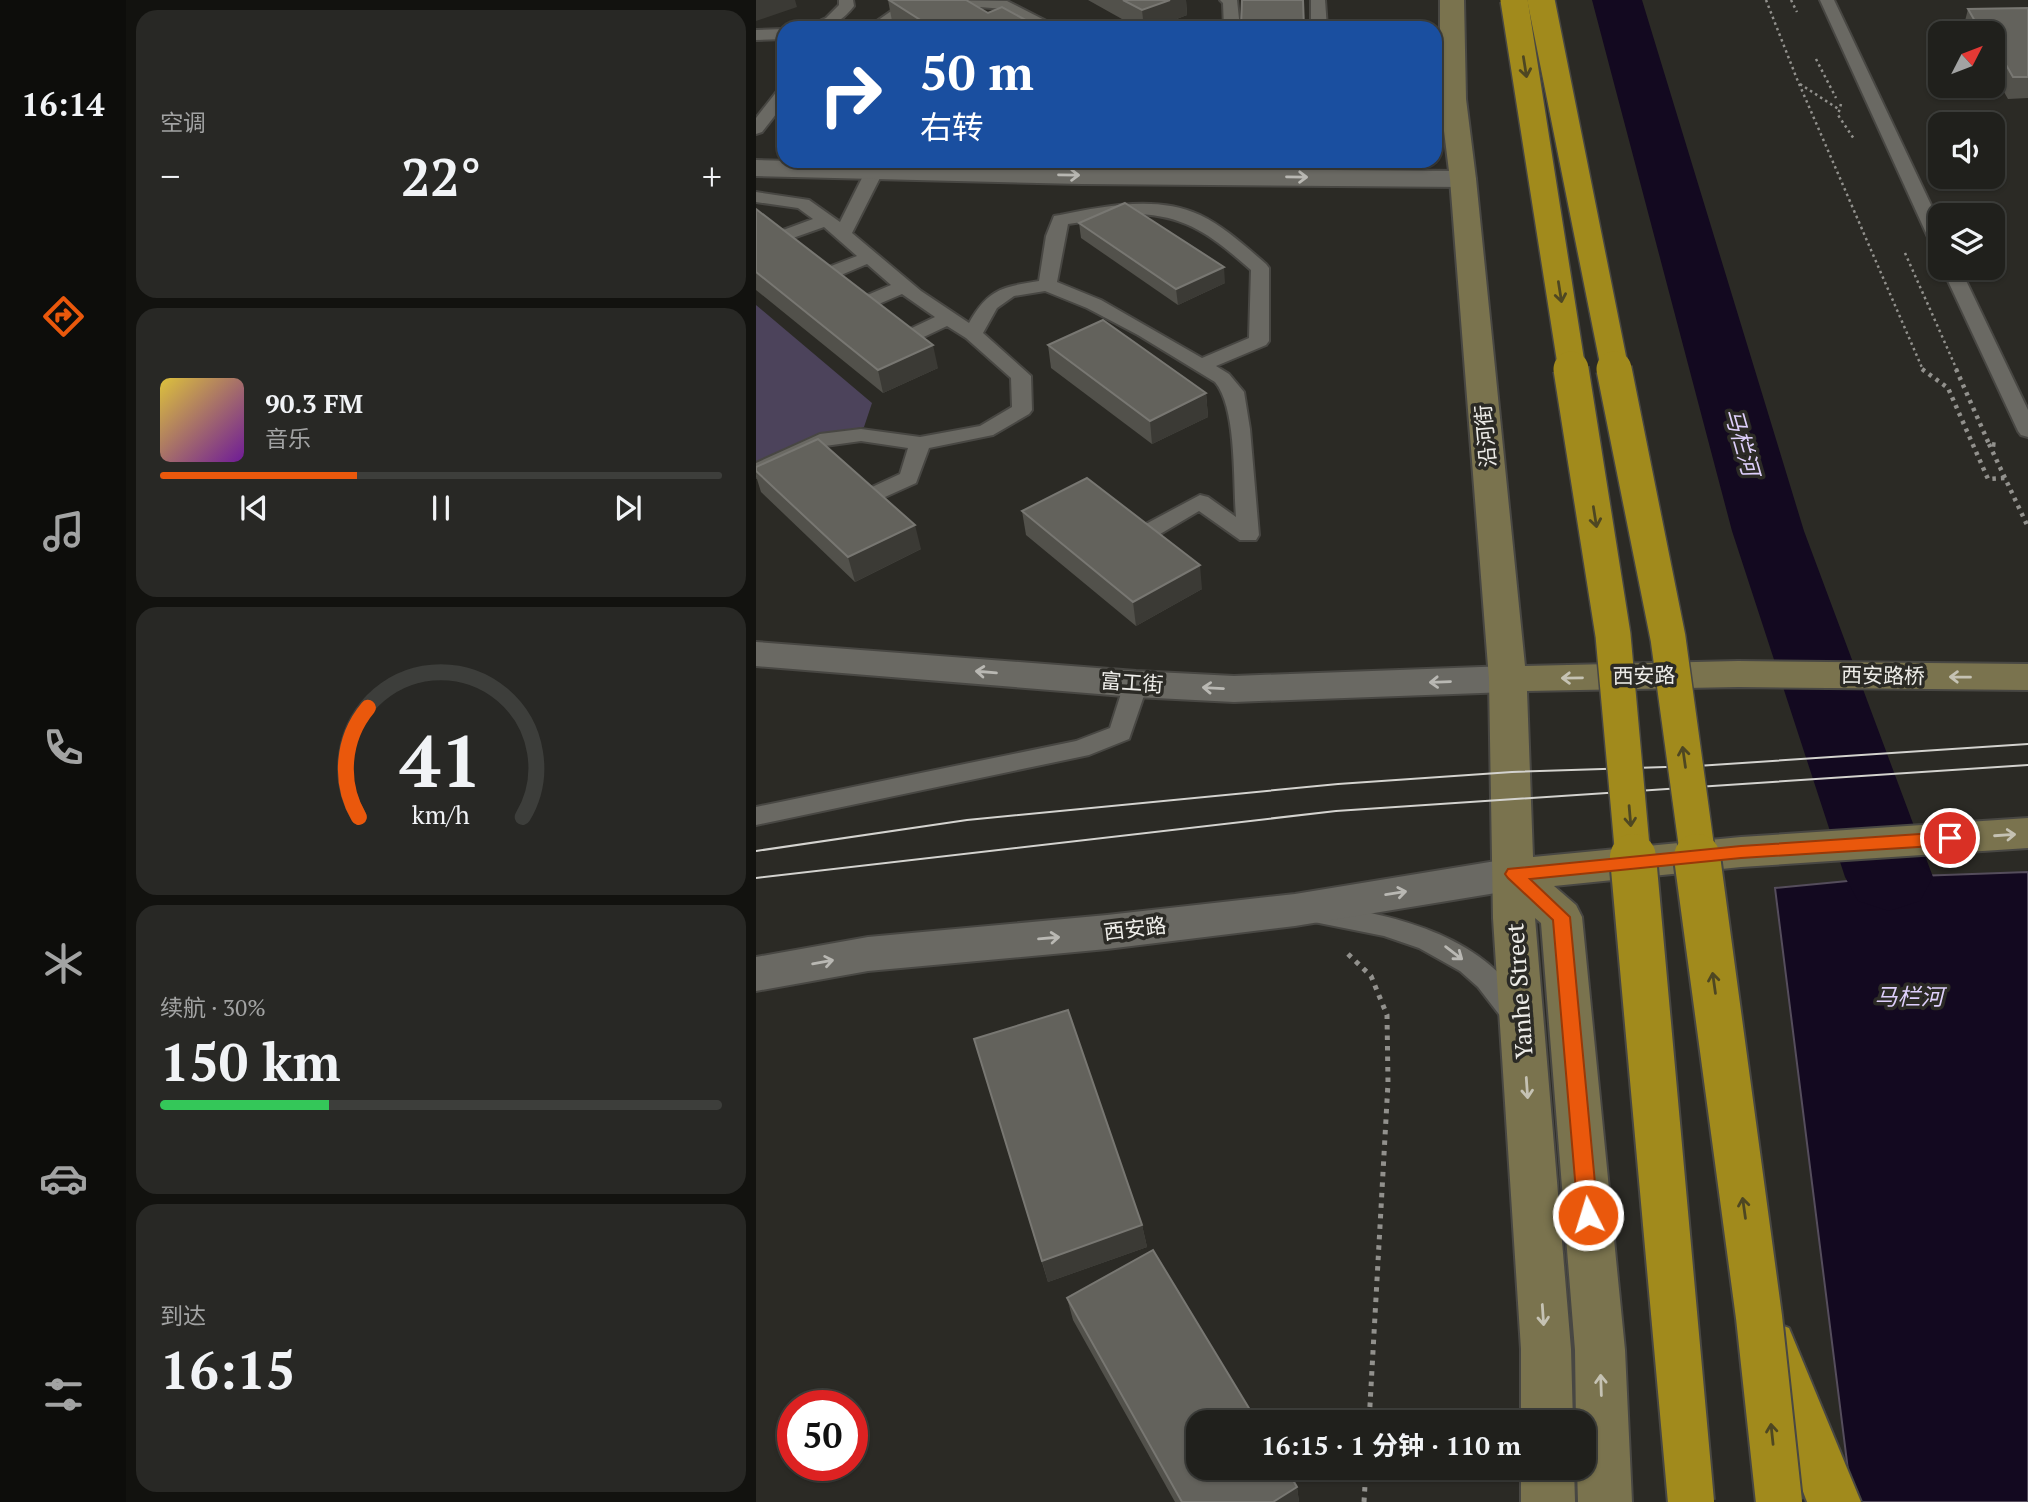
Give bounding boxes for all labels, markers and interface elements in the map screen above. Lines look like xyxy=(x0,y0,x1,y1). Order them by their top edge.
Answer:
north arrow xyxy=(1928,21,2006,98)
map controls xyxy=(1928,21,2005,280)
text: 50 m xyxy=(920,39,1034,104)
icon: right xyxy=(805,49,896,140)
one-way arrow xyxy=(1519,56,1532,78)
text: 16:14 xyxy=(21,83,105,125)
text: 右转 xyxy=(920,106,984,148)
text: 空调 xyxy=(160,107,206,138)
button: sound xyxy=(1928,112,2005,189)
text: 22° xyxy=(401,142,481,211)
text: − xyxy=(160,151,180,201)
text: + xyxy=(702,151,722,201)
one-way arrow xyxy=(1057,169,1080,182)
one-way arrow xyxy=(1285,170,1308,184)
button: layers xyxy=(1928,203,2005,280)
one-way arrow xyxy=(1554,280,1567,303)
icon: directions xyxy=(39,292,88,341)
text: 90.3 FM xyxy=(265,386,363,420)
street label: 沿河街 xyxy=(1468,403,1502,469)
water label: 马栏河 xyxy=(1718,404,1768,483)
text: 音乐 xyxy=(265,423,311,454)
icon: previous xyxy=(235,489,273,527)
icon: pause xyxy=(422,489,460,527)
icon: next xyxy=(609,489,647,527)
one-way arrow xyxy=(1589,505,1602,528)
icon: music xyxy=(39,507,88,556)
street label: 西安路 xyxy=(1612,660,1676,690)
street label: 西安路桥 xyxy=(1841,660,1925,690)
one-way arrow xyxy=(975,665,998,678)
street label: 富工街 xyxy=(1100,666,1164,698)
one-way arrow xyxy=(1949,670,1972,683)
one-way arrow xyxy=(1560,671,1583,685)
one-way arrow xyxy=(1429,675,1452,688)
one-way arrow xyxy=(1202,681,1225,694)
text: 41 xyxy=(400,711,482,808)
icon: phone xyxy=(39,723,88,772)
one-way arrow xyxy=(1677,747,1690,769)
text: km/h xyxy=(412,798,470,831)
one-way arrow xyxy=(1623,804,1636,827)
pin xyxy=(1920,808,1980,868)
icon: arrive xyxy=(1931,819,1969,857)
one-way arrow xyxy=(1993,828,2016,841)
one-way arrow xyxy=(1384,886,1407,899)
street label: 西安路 xyxy=(1102,910,1168,946)
street label: Yanhe Street xyxy=(1498,922,1540,1060)
one-way arrow xyxy=(1037,931,1060,944)
icon: climate xyxy=(39,939,88,988)
one-way arrow xyxy=(1444,946,1462,961)
one-way arrow xyxy=(811,955,834,968)
one-way arrow xyxy=(1708,972,1721,995)
water label: 马栏河 xyxy=(1875,981,1948,1012)
text: 续航 · 30% xyxy=(160,992,266,1023)
text: 150 km xyxy=(160,1027,341,1096)
one-way arrow xyxy=(1521,1077,1534,1099)
icon: car xyxy=(39,1154,88,1203)
position arrow xyxy=(1551,1178,1625,1252)
one-way arrow xyxy=(1738,1197,1751,1220)
text: 到达 xyxy=(160,1300,206,1331)
one-way arrow xyxy=(1537,1303,1550,1326)
text: 16:15 xyxy=(160,1335,295,1404)
icon: filters xyxy=(39,1370,88,1419)
one-way arrow xyxy=(1595,1374,1608,1397)
speed limit sign: 50 xyxy=(777,1390,868,1481)
one-way arrow xyxy=(1765,1423,1778,1446)
text: 16:15 · 1 分钟 · 110 m xyxy=(1261,1428,1521,1462)

